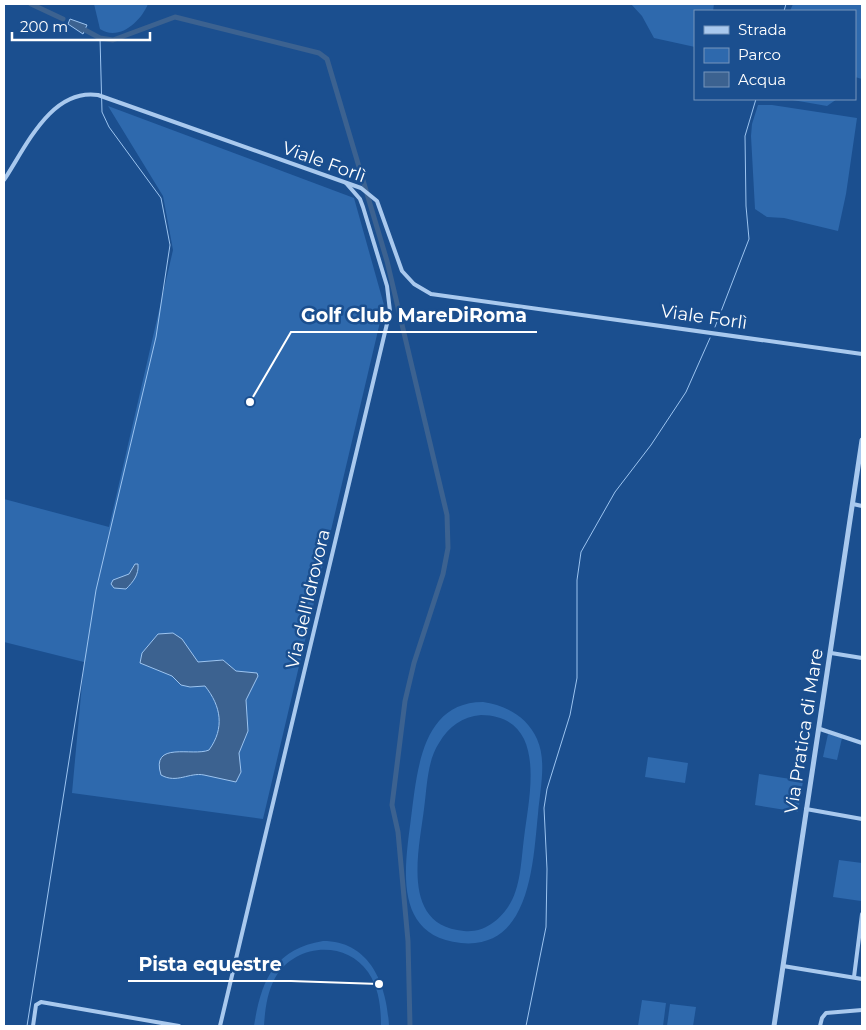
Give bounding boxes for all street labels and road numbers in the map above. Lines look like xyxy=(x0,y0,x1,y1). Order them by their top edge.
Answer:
street label: Viale Forlì xyxy=(279,137,369,187)
street label: Viale Forlì xyxy=(659,300,749,334)
street label: Via dell'Idrovora xyxy=(281,527,335,671)
street label: Via Pratica di Mare xyxy=(780,647,828,815)

